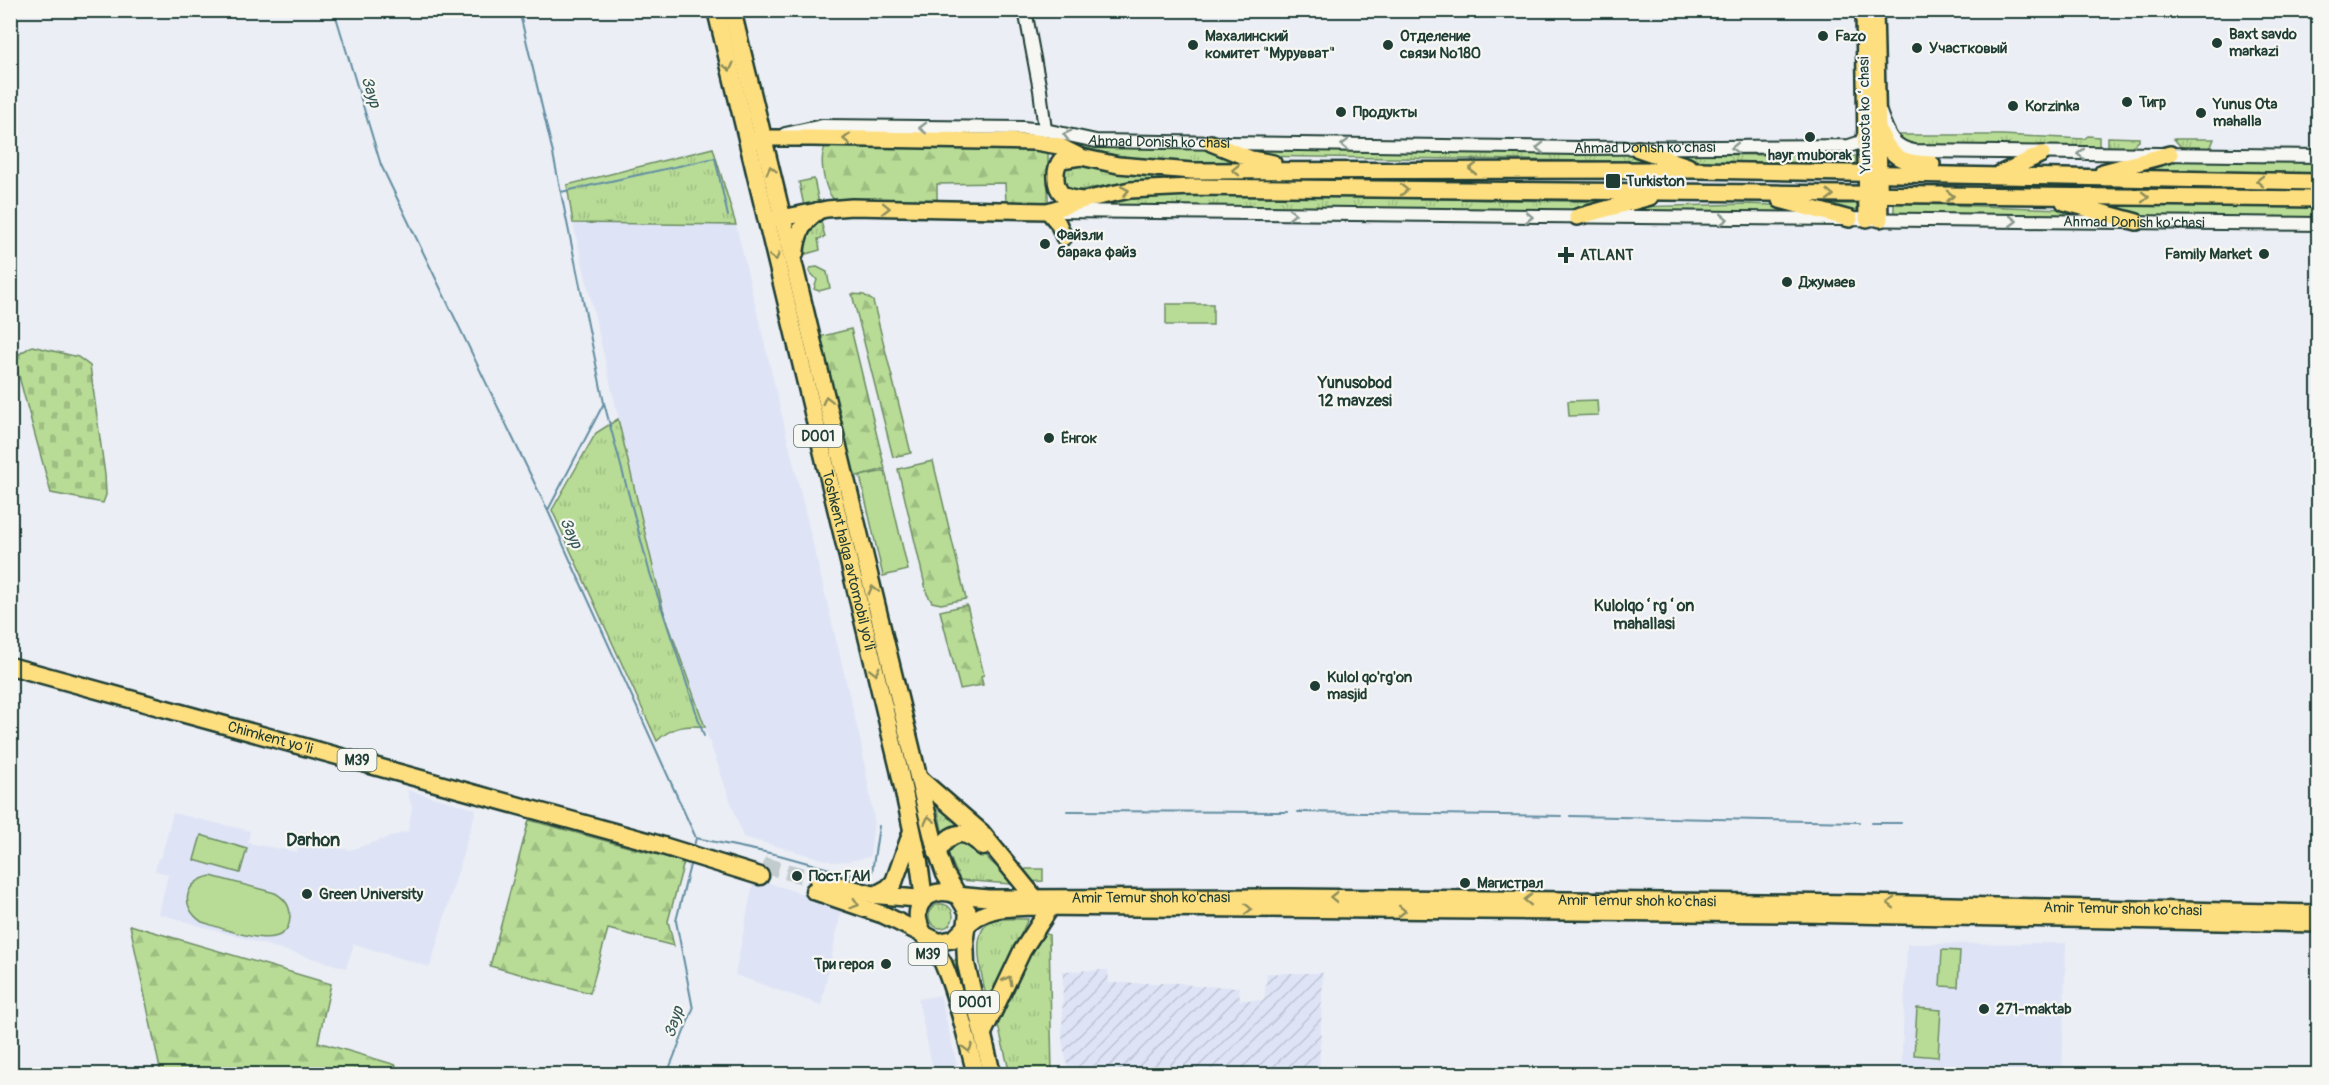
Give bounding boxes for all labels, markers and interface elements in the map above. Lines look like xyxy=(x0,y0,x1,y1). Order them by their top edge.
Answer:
place label: Baxt savdo markazi xyxy=(2229,25,2297,61)
place label: Махалинский комитет "Мурувват" xyxy=(1205,27,1335,63)
place label: Отделение связи №180 xyxy=(1399,27,1481,63)
place label: Fazo xyxy=(1835,27,1866,46)
marker: Fazo xyxy=(1816,29,1830,43)
marker: Baxt savdo markazi xyxy=(2210,36,2224,50)
marker: Махалинский комитет "Мурувват" xyxy=(1186,38,1200,52)
marker: Отделение связи №180 xyxy=(1381,38,1395,52)
place label: Участковый xyxy=(1929,39,2007,58)
marker: Участковый xyxy=(1910,41,1924,55)
street label: Yunusota koʻchasi xyxy=(1854,56,1876,175)
one-way arrow xyxy=(722,62,735,72)
water label: Заур xyxy=(357,74,386,111)
place label: Тигр xyxy=(2138,93,2166,112)
marker: Тигр xyxy=(2120,95,2134,109)
place label: Yunus Ota mahalla xyxy=(2212,95,2277,131)
place label: Korzinka xyxy=(2025,97,2080,116)
marker: Korzinka xyxy=(2006,99,2020,113)
place label: Продукты xyxy=(1353,103,1418,122)
marker: Продукты xyxy=(1334,105,1348,119)
marker: Yunus Ota mahalla xyxy=(2194,106,2208,120)
one-way arrow xyxy=(918,122,927,134)
one-way arrow xyxy=(1062,130,1072,143)
street label: Ahmad Donish ko'chasi xyxy=(1086,130,1230,152)
marker: hayr muborak xyxy=(1803,130,1817,144)
one-way arrow xyxy=(843,133,852,145)
street label: Ahmad Donish ko'chasi xyxy=(1574,137,1716,158)
one-way arrow xyxy=(1341,139,1350,151)
one-way arrow xyxy=(1731,141,1740,154)
one-way arrow xyxy=(1536,142,1545,154)
place label: hayr muborak xyxy=(1768,146,1853,165)
one-way arrow xyxy=(2077,148,2086,160)
one-way arrow xyxy=(1468,163,1477,175)
one-way arrow xyxy=(1231,164,1240,176)
one-way arrow xyxy=(765,165,778,175)
marker: Turkiston xyxy=(1604,172,1622,190)
place label: Turkiston xyxy=(1625,172,1685,191)
one-way arrow xyxy=(2256,175,2265,187)
one-way arrow xyxy=(1399,183,1408,196)
one-way arrow xyxy=(1120,185,1130,198)
one-way arrow xyxy=(1826,189,1835,201)
one-way arrow xyxy=(1945,190,1954,202)
one-way arrow xyxy=(2140,191,2149,203)
one-way arrow xyxy=(881,202,890,214)
one-way arrow xyxy=(1288,208,1297,220)
one-way arrow xyxy=(1525,211,1534,223)
one-way arrow xyxy=(1720,212,1729,225)
street label: Ahmad Donish ko'chasi xyxy=(2063,212,2205,232)
one-way arrow xyxy=(2009,214,2018,227)
place label: Файзли барака файз xyxy=(1056,226,1137,262)
marker: Файзли барака файз xyxy=(1038,237,1052,251)
place label: Family Market xyxy=(2165,245,2253,264)
marker: ATLANT xyxy=(1557,246,1575,264)
place label: ATLANT xyxy=(1580,246,1634,265)
marker: Family Market xyxy=(2257,247,2271,261)
one-way arrow xyxy=(768,252,781,262)
place label: Джумаев xyxy=(1798,273,1856,292)
marker: Джумаев xyxy=(1780,275,1794,289)
district label: Yunusobod 12 mavzesi xyxy=(1317,373,1392,411)
one-way arrow xyxy=(822,396,835,406)
road number: D001 xyxy=(794,425,842,447)
place label: Ёнгок xyxy=(1061,429,1097,448)
marker: Ёнгок xyxy=(1042,431,1056,445)
street label: Toshkent halqa avtomobil yo'li xyxy=(818,468,880,653)
water label: Заур xyxy=(555,515,587,553)
one-way arrow xyxy=(868,585,881,595)
district label: Kulolqoʻrgʻon mahallasi xyxy=(1594,596,1694,634)
one-way arrow xyxy=(867,666,880,676)
place label: Kulol qo'rg'on masjid xyxy=(1327,668,1413,704)
marker: Kulol qo'rg'on masjid xyxy=(1308,679,1322,693)
street label: Chimkent yo‘li xyxy=(225,717,316,758)
road number: M39 xyxy=(338,749,376,771)
one-way arrow xyxy=(923,816,936,826)
district label: Darhon xyxy=(286,829,340,852)
place label: Пост ГАИ xyxy=(809,867,870,886)
marker: Пост ГАИ xyxy=(790,869,804,883)
place label: Магистрал xyxy=(1477,874,1543,893)
marker: Магистрал xyxy=(1458,876,1472,890)
place label: Green University xyxy=(319,885,424,904)
marker: Green University xyxy=(300,887,314,901)
street label: Amir Temur shoh ko'chasi xyxy=(1071,888,1231,907)
street label: Amir Temur shoh ko'chasi xyxy=(1557,890,1717,911)
one-way arrow xyxy=(1329,891,1338,904)
one-way arrow xyxy=(1524,893,1533,906)
one-way arrow xyxy=(849,897,860,910)
one-way arrow xyxy=(1887,897,1896,909)
street label: Amir Temur shoh ko'chasi xyxy=(2043,897,2203,920)
one-way arrow xyxy=(1244,903,1253,915)
one-way arrow xyxy=(1397,905,1406,917)
road number: M39 xyxy=(908,943,948,965)
place label: Три героя xyxy=(813,955,874,974)
marker: Три героя xyxy=(879,957,893,971)
one-way arrow xyxy=(1000,975,1012,986)
road number: D001 xyxy=(951,991,999,1013)
place label: 271-maktab xyxy=(1996,1000,2072,1019)
marker: 271-maktab xyxy=(1977,1002,1991,1016)
water label: Заур xyxy=(660,1003,689,1040)
one-way arrow xyxy=(961,1043,974,1053)

